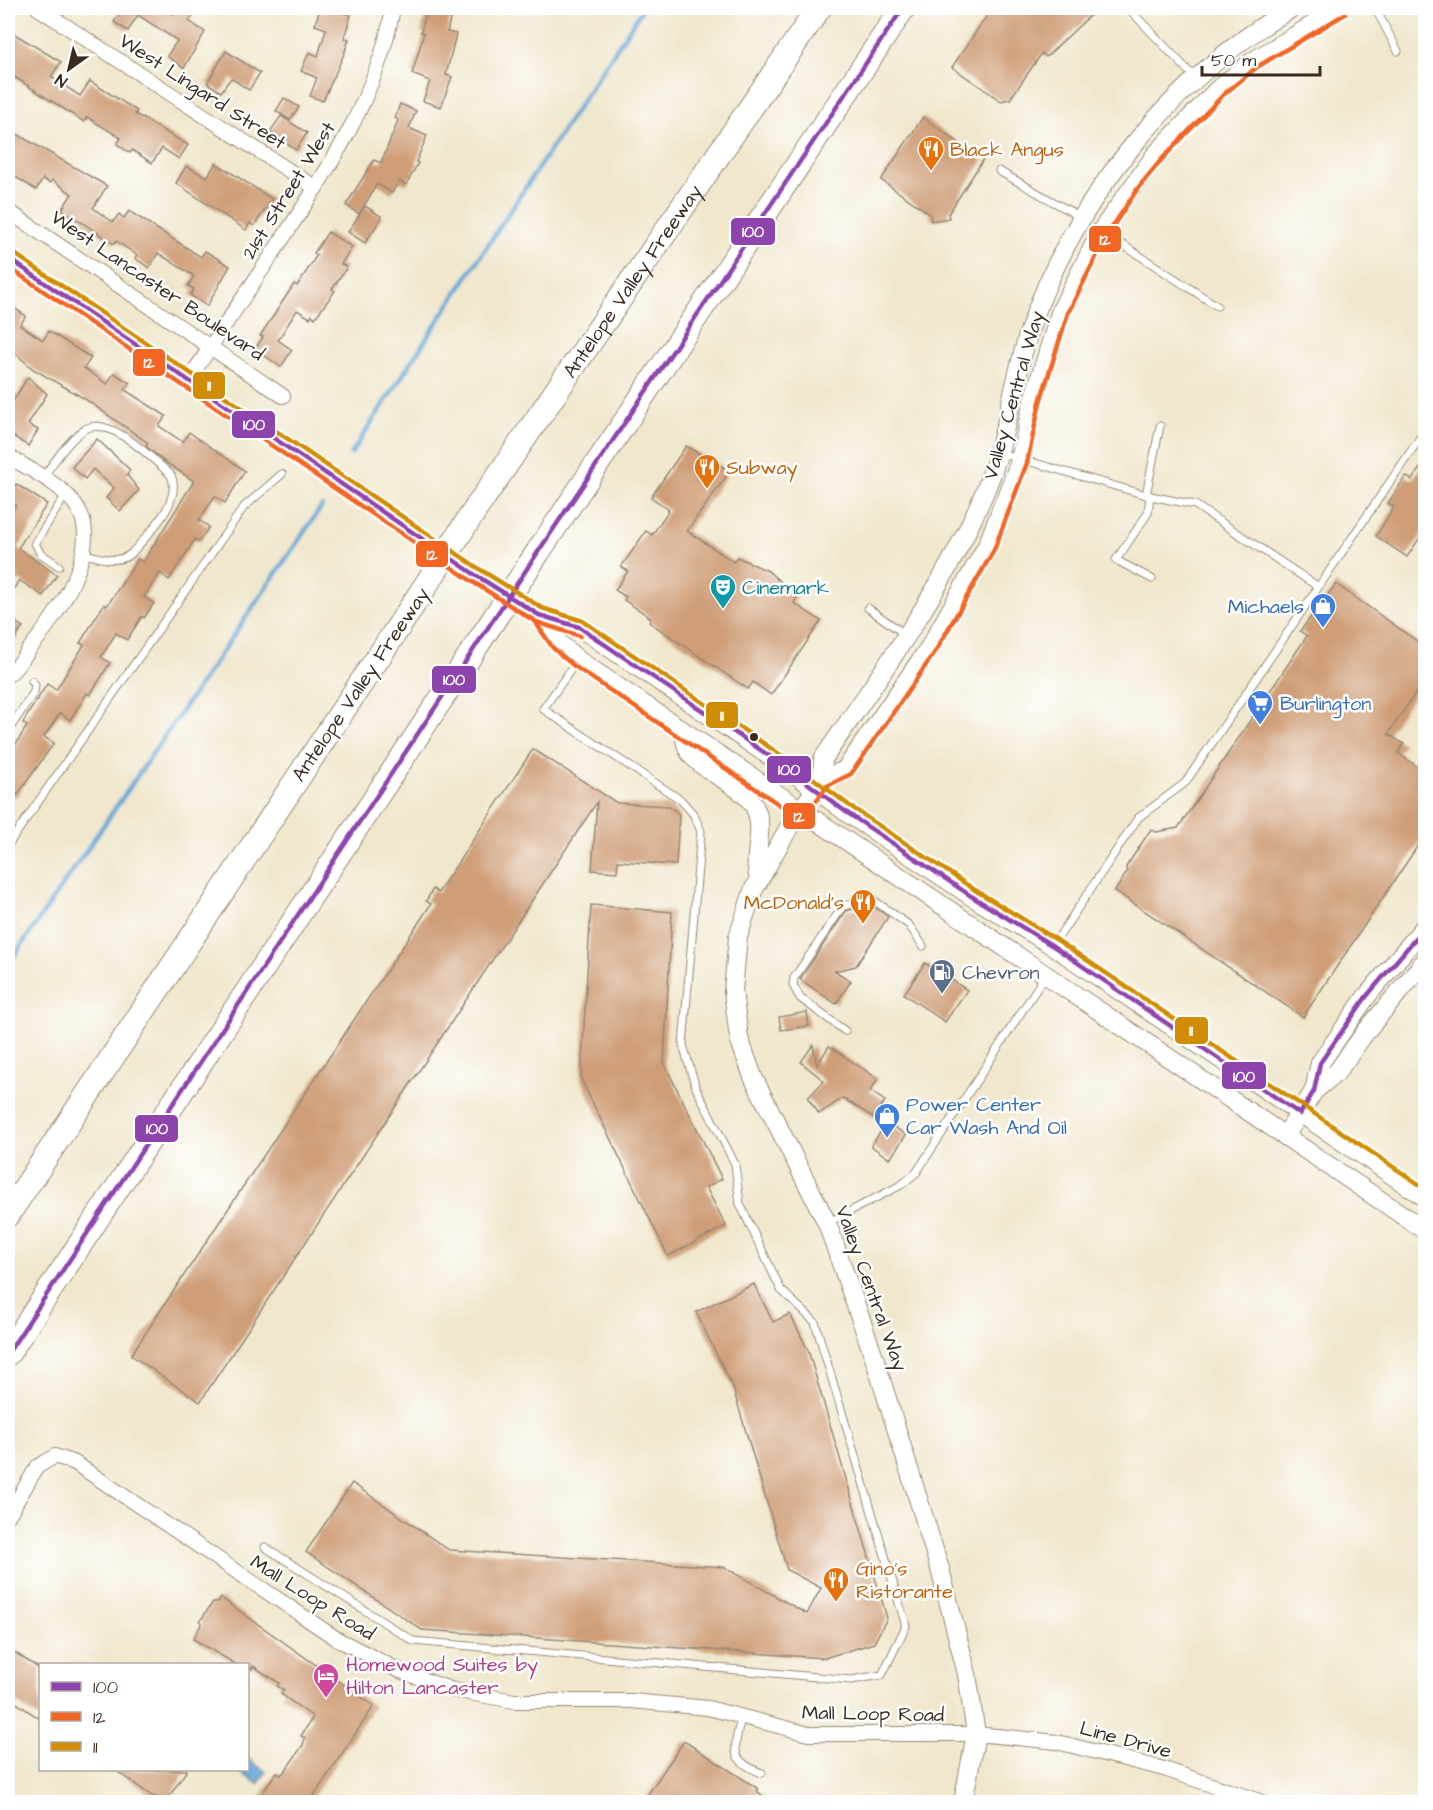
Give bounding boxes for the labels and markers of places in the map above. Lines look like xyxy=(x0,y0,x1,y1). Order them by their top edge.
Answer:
restaurant icon: Black Angus xyxy=(916,134,946,172)
place label: Black Angus xyxy=(950,136,1064,165)
restaurant icon: Subway xyxy=(692,452,722,490)
place label: Subway xyxy=(726,454,798,483)
theatre icon: Cinemark xyxy=(708,572,738,610)
place label: Cinemark xyxy=(742,574,829,602)
shop icon: Michaels xyxy=(1308,591,1338,629)
place label: Michaels xyxy=(1228,593,1304,621)
supermarket icon: Burlington xyxy=(1245,688,1275,726)
place label: Burlington xyxy=(1280,690,1371,719)
unlabelled marker xyxy=(748,731,760,743)
restaurant icon: McDonald's xyxy=(848,887,878,925)
place label: McDonald's xyxy=(744,889,844,917)
fuel station icon: Chevron xyxy=(927,957,957,995)
place label: Chevron xyxy=(962,959,1040,987)
place label: Power Center Car Wash And Oil xyxy=(906,1091,1067,1142)
shop icon: Power Center Car Wash And Oil xyxy=(872,1101,902,1139)
place label: Gino's Ristorante xyxy=(856,1555,953,1606)
restaurant icon: Gino's Ristorante xyxy=(821,1565,851,1603)
place label: Homewood Suites by Hilton Lancaster xyxy=(346,1651,538,1702)
hotel icon: Homewood Suites by Hilton Lancaster xyxy=(311,1661,341,1699)

